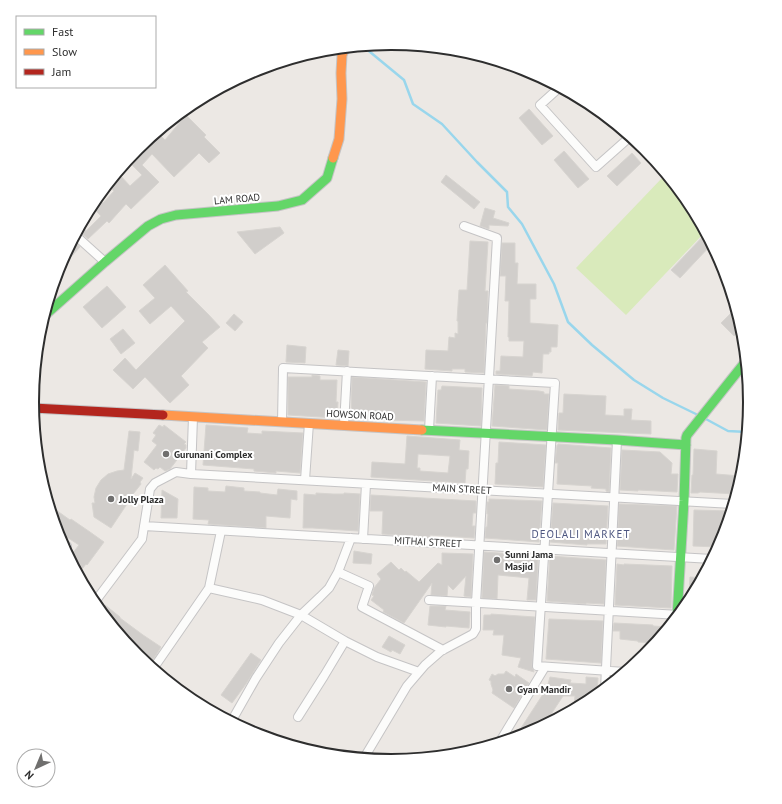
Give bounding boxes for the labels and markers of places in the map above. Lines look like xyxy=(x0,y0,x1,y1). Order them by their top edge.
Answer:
place label: Gurunani Complex xyxy=(174,448,253,461)
marker: Gurunani Complex xyxy=(161,449,171,459)
place label: Jolly Plaza xyxy=(118,493,164,506)
marker: Jolly Plaza xyxy=(106,494,116,504)
place label: Sunni Jama Masjid xyxy=(505,548,553,573)
marker: Sunni Jama Masjid xyxy=(492,555,502,565)
place label: Gyan Mandir xyxy=(517,683,571,696)
marker: Gyan Mandir xyxy=(504,684,514,694)

